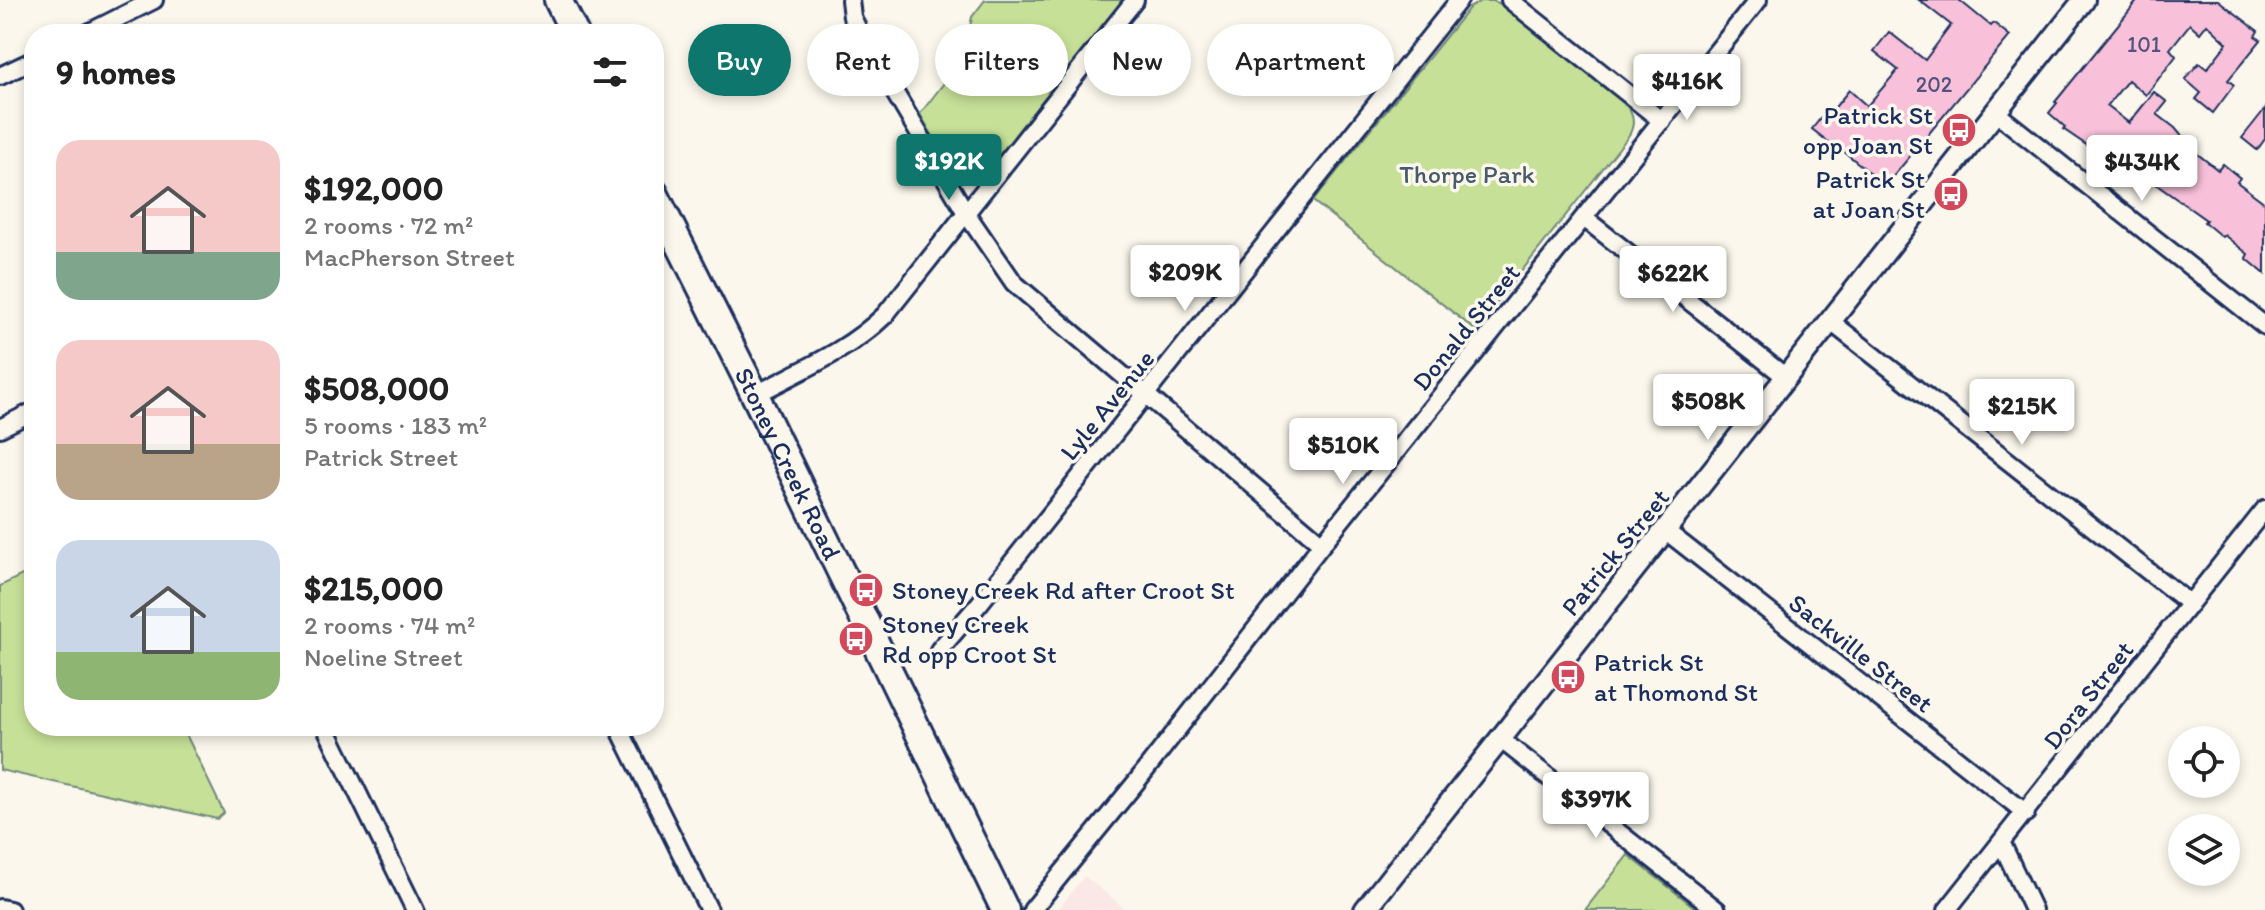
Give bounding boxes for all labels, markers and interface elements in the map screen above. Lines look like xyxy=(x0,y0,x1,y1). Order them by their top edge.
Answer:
chip: Buy xyxy=(688,24,791,96)
chip: Rent xyxy=(807,24,919,96)
chip: Filters xyxy=(935,24,1068,96)
chip: New xyxy=(1084,24,1191,96)
chip: Apartment xyxy=(1207,24,1394,96)
house number: 101 xyxy=(2127,31,2161,58)
icon: filters xyxy=(588,50,632,94)
text: 9 homes xyxy=(56,52,176,93)
pin: $416K xyxy=(1631,54,1743,122)
text: $416K xyxy=(1651,64,1723,96)
house number: 202 xyxy=(1916,71,1953,98)
place label: Patrick St opp Joan St xyxy=(1803,99,1933,161)
bus stop icon: Patrick St opp Joan St xyxy=(1940,111,1978,149)
pin: $192K xyxy=(893,134,1005,202)
pin: $434K xyxy=(2086,135,2198,203)
text: $192K xyxy=(914,144,984,176)
text: $434K xyxy=(2104,145,2180,177)
park label: Thorpe Park xyxy=(1399,158,1535,190)
place label: Patrick St at Joan St xyxy=(1812,163,1925,225)
text: $192,000 xyxy=(304,168,444,209)
icon: home xyxy=(120,172,216,268)
bus stop icon: Patrick St at Joan St xyxy=(1932,175,1970,213)
text: 2 rooms · 72 m² xyxy=(304,209,473,241)
text: MacPherson Street xyxy=(304,241,515,273)
pin: $209K xyxy=(1129,245,1241,313)
pin: $622K xyxy=(1617,246,1729,314)
text: $209K xyxy=(1148,255,1222,287)
text: $622K xyxy=(1638,256,1708,288)
street label: Donald Street xyxy=(1405,257,1527,397)
street label: Lyle Avenue xyxy=(1053,343,1161,467)
street label: Stoney Creek Road xyxy=(728,362,849,565)
text: $508,000 xyxy=(304,368,450,409)
icon: home xyxy=(120,372,216,468)
pin: $508K xyxy=(1652,374,1764,442)
pin: $215K xyxy=(1966,379,2078,447)
text: $508K xyxy=(1671,384,1745,416)
text: $215K xyxy=(1987,389,2057,421)
text: 5 rooms · 183 m² xyxy=(304,409,487,441)
pin: $510K xyxy=(1287,418,1399,486)
text: $510K xyxy=(1307,428,1379,460)
text: Patrick Street xyxy=(304,441,458,473)
street label: Patrick Street xyxy=(1554,482,1676,622)
text: $215,000 xyxy=(304,568,444,609)
bus stop icon: Stoney Creek Rd after Croot St xyxy=(847,571,885,609)
icon: home xyxy=(120,572,216,668)
place label: Stoney Creek Rd after Croot St xyxy=(892,574,1235,606)
street label: Sackville Street xyxy=(1782,587,1940,720)
place label: Stoney Creek Rd opp Croot St xyxy=(882,608,1057,670)
text: 2 rooms · 74 m² xyxy=(304,609,475,641)
bus stop icon: Stoney Creek Rd opp Croot St xyxy=(837,620,875,658)
street label: Dora Street xyxy=(2036,634,2140,756)
text: Noeline Street xyxy=(304,641,463,673)
place label: Patrick St at Thomond St xyxy=(1594,646,1758,708)
bus stop icon: Patrick St at Thomond St xyxy=(1549,658,1587,696)
map controls xyxy=(2168,726,2240,886)
button: locate xyxy=(2168,726,2240,798)
pin: $397K xyxy=(1540,772,1652,840)
text: $397K xyxy=(1561,782,1631,814)
button: layers xyxy=(2168,814,2240,886)

